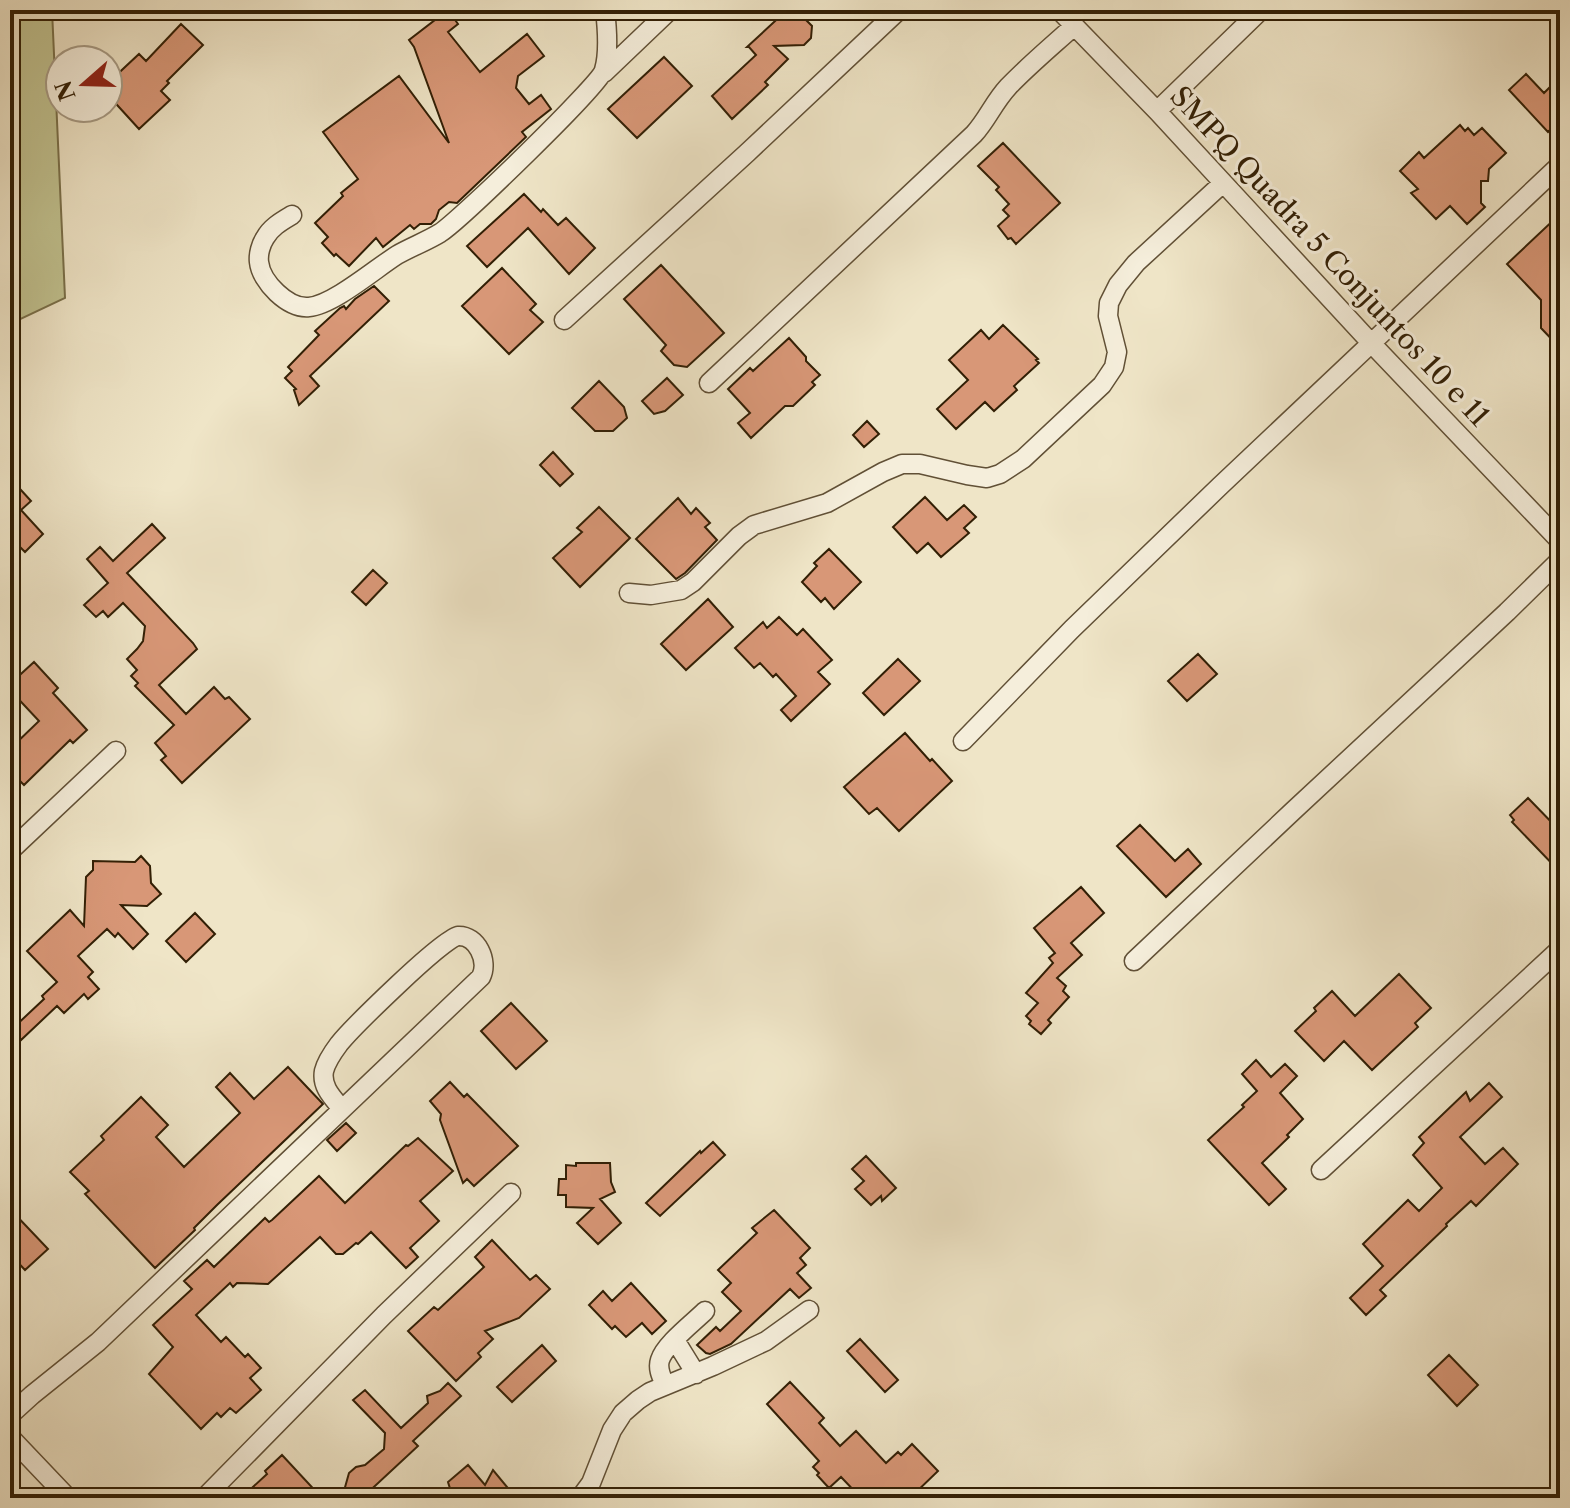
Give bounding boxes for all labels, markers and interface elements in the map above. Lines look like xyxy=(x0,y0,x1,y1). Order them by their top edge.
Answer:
north arrow xyxy=(44,44,124,124)
text: N xyxy=(50,77,82,104)
street label: SMPQ Quadra 5 Conjuntos 10 e 11 xyxy=(1163,79,1497,433)

